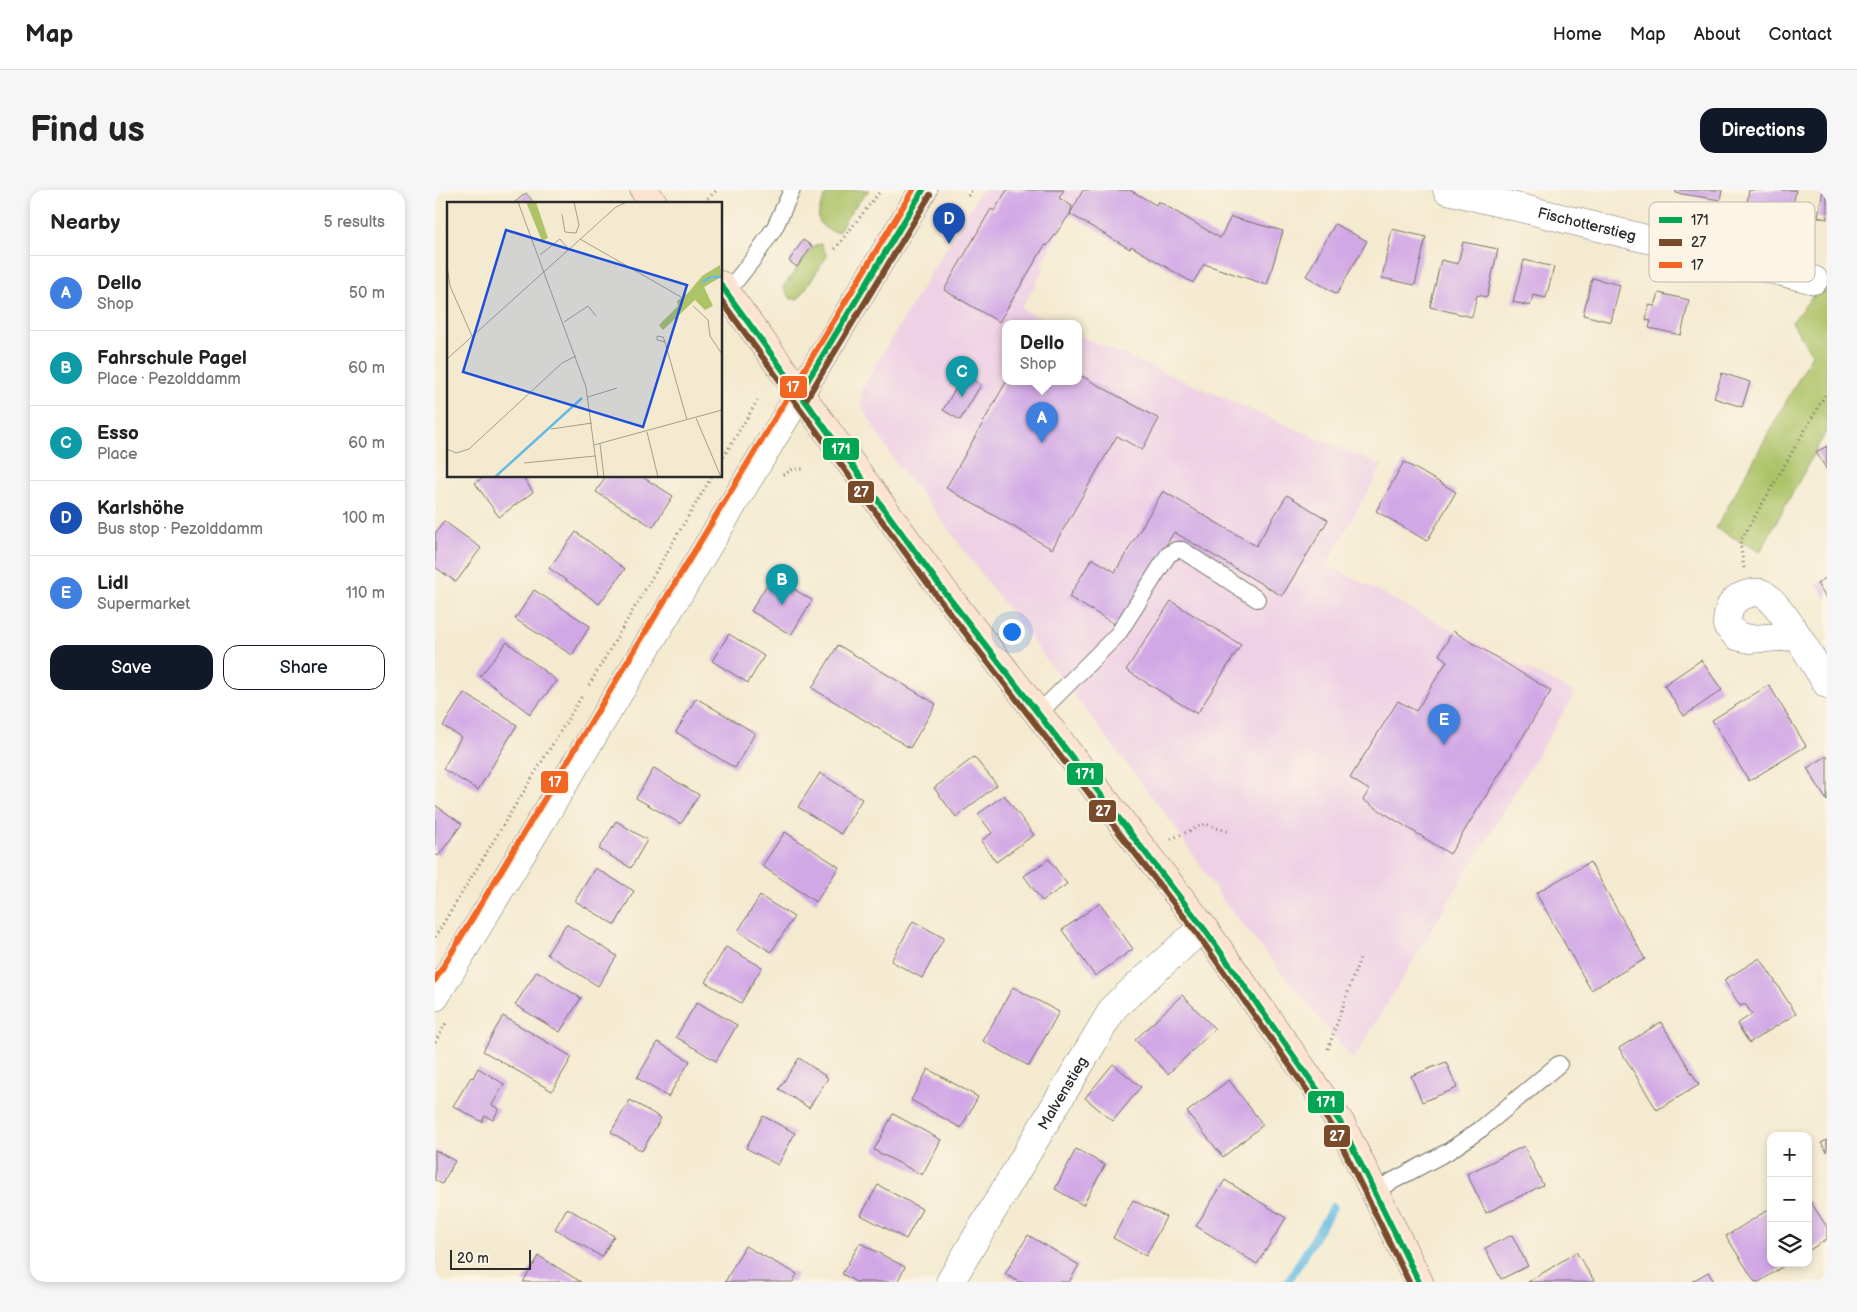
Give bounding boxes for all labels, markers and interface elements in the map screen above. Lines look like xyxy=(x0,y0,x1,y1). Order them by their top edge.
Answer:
text: Map xyxy=(25,20,73,49)
text: Home xyxy=(1553,24,1602,45)
text: Map xyxy=(1630,24,1666,45)
text: About xyxy=(1694,24,1741,45)
text: Contact xyxy=(1769,24,1832,45)
button: Directions xyxy=(1700,108,1827,153)
text: Find us xyxy=(30,109,145,152)
inset map xyxy=(447,202,723,478)
legend xyxy=(1649,202,1815,282)
pin: D xyxy=(933,203,965,244)
street label: Fischotterstieg xyxy=(1536,203,1638,246)
text: Nearby xyxy=(50,210,120,235)
text: 171 xyxy=(1691,212,1709,229)
text: 5 results xyxy=(323,213,385,232)
text: 27 xyxy=(1691,234,1706,251)
text: 17 xyxy=(1691,257,1703,274)
text: Dello xyxy=(97,272,142,295)
text: A xyxy=(61,284,71,303)
text: 50 m xyxy=(349,284,385,303)
text: Shop xyxy=(97,295,134,314)
popup xyxy=(1002,320,1082,385)
text: Dello xyxy=(1020,332,1064,355)
text: Fahrschule Pagel xyxy=(97,347,247,370)
text: Shop xyxy=(1020,355,1057,374)
pin: C xyxy=(946,356,978,397)
text: B xyxy=(60,359,72,378)
text: 60 m xyxy=(348,359,385,378)
text: Place · Pezolddamm xyxy=(97,370,241,389)
line badge: 17 xyxy=(779,375,808,399)
text: 17 xyxy=(786,379,800,396)
pin: A xyxy=(1026,402,1058,443)
text: Esso xyxy=(97,422,139,445)
text: C xyxy=(60,434,72,453)
text: 60 m xyxy=(348,434,385,453)
line badge: 171 xyxy=(822,437,860,461)
text: 171 xyxy=(831,441,851,458)
text: Place xyxy=(97,445,138,464)
line badge: 27 xyxy=(847,480,875,504)
text: 27 xyxy=(853,484,869,501)
text: Karlshöhe xyxy=(97,497,184,520)
text: D xyxy=(60,509,72,528)
text: 100 m xyxy=(342,509,385,528)
text: Bus stop · Pezolddamm xyxy=(97,520,263,539)
pin: B xyxy=(766,564,798,605)
text: Lidl xyxy=(97,572,128,595)
text: E xyxy=(61,584,71,603)
text: 110 m xyxy=(346,584,385,603)
text: Supermarket xyxy=(97,595,190,614)
your location xyxy=(999,619,1025,645)
button: Save xyxy=(50,645,213,690)
button: Share xyxy=(223,645,385,690)
pin: E xyxy=(1428,704,1460,745)
line badge: 171 xyxy=(1066,762,1104,786)
text: 171 xyxy=(1075,766,1095,783)
line badge: 17 xyxy=(540,770,569,794)
text: 17 xyxy=(548,774,562,791)
line badge: 27 xyxy=(1088,799,1117,823)
text: 27 xyxy=(1095,803,1111,820)
street label: Malvenstieg xyxy=(1033,1053,1092,1133)
line badge: 171 xyxy=(1307,1090,1345,1114)
text: 171 xyxy=(1316,1094,1336,1111)
line badge: 27 xyxy=(1323,1124,1351,1148)
text: 27 xyxy=(1329,1128,1345,1145)
map controls xyxy=(1767,1132,1812,1267)
button: + xyxy=(1767,1132,1812,1177)
button: − xyxy=(1767,1177,1812,1222)
button: layers xyxy=(1767,1222,1812,1267)
scale bar xyxy=(450,1247,531,1270)
text: 20 m xyxy=(457,1250,489,1267)

